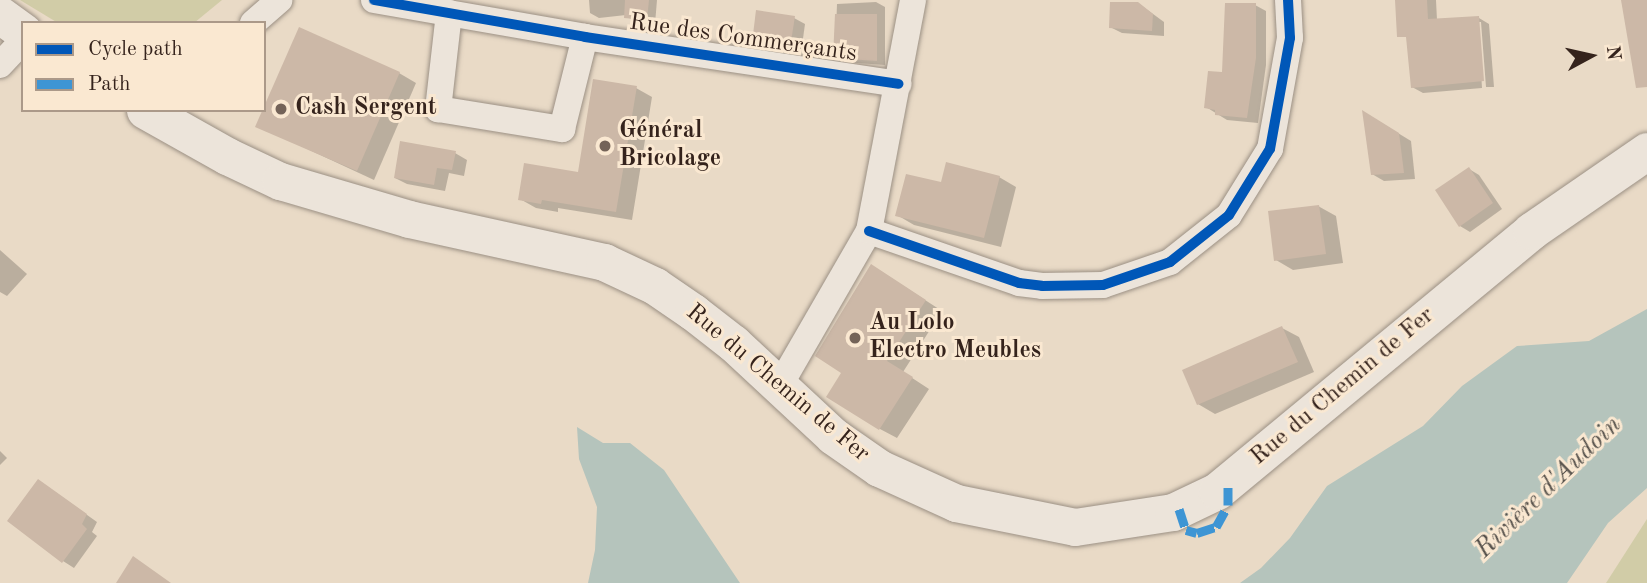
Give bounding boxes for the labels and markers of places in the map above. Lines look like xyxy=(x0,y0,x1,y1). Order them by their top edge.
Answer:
place label: Cash Sergent xyxy=(295,95,437,123)
marker: Cash Sergent xyxy=(273,101,289,117)
place label: Général Bricolage xyxy=(619,118,721,174)
marker: Général Bricolage xyxy=(597,138,613,154)
place label: Au Lolo Electro Meubles xyxy=(869,310,1041,366)
marker: Au Lolo Electro Meubles xyxy=(847,330,863,346)

